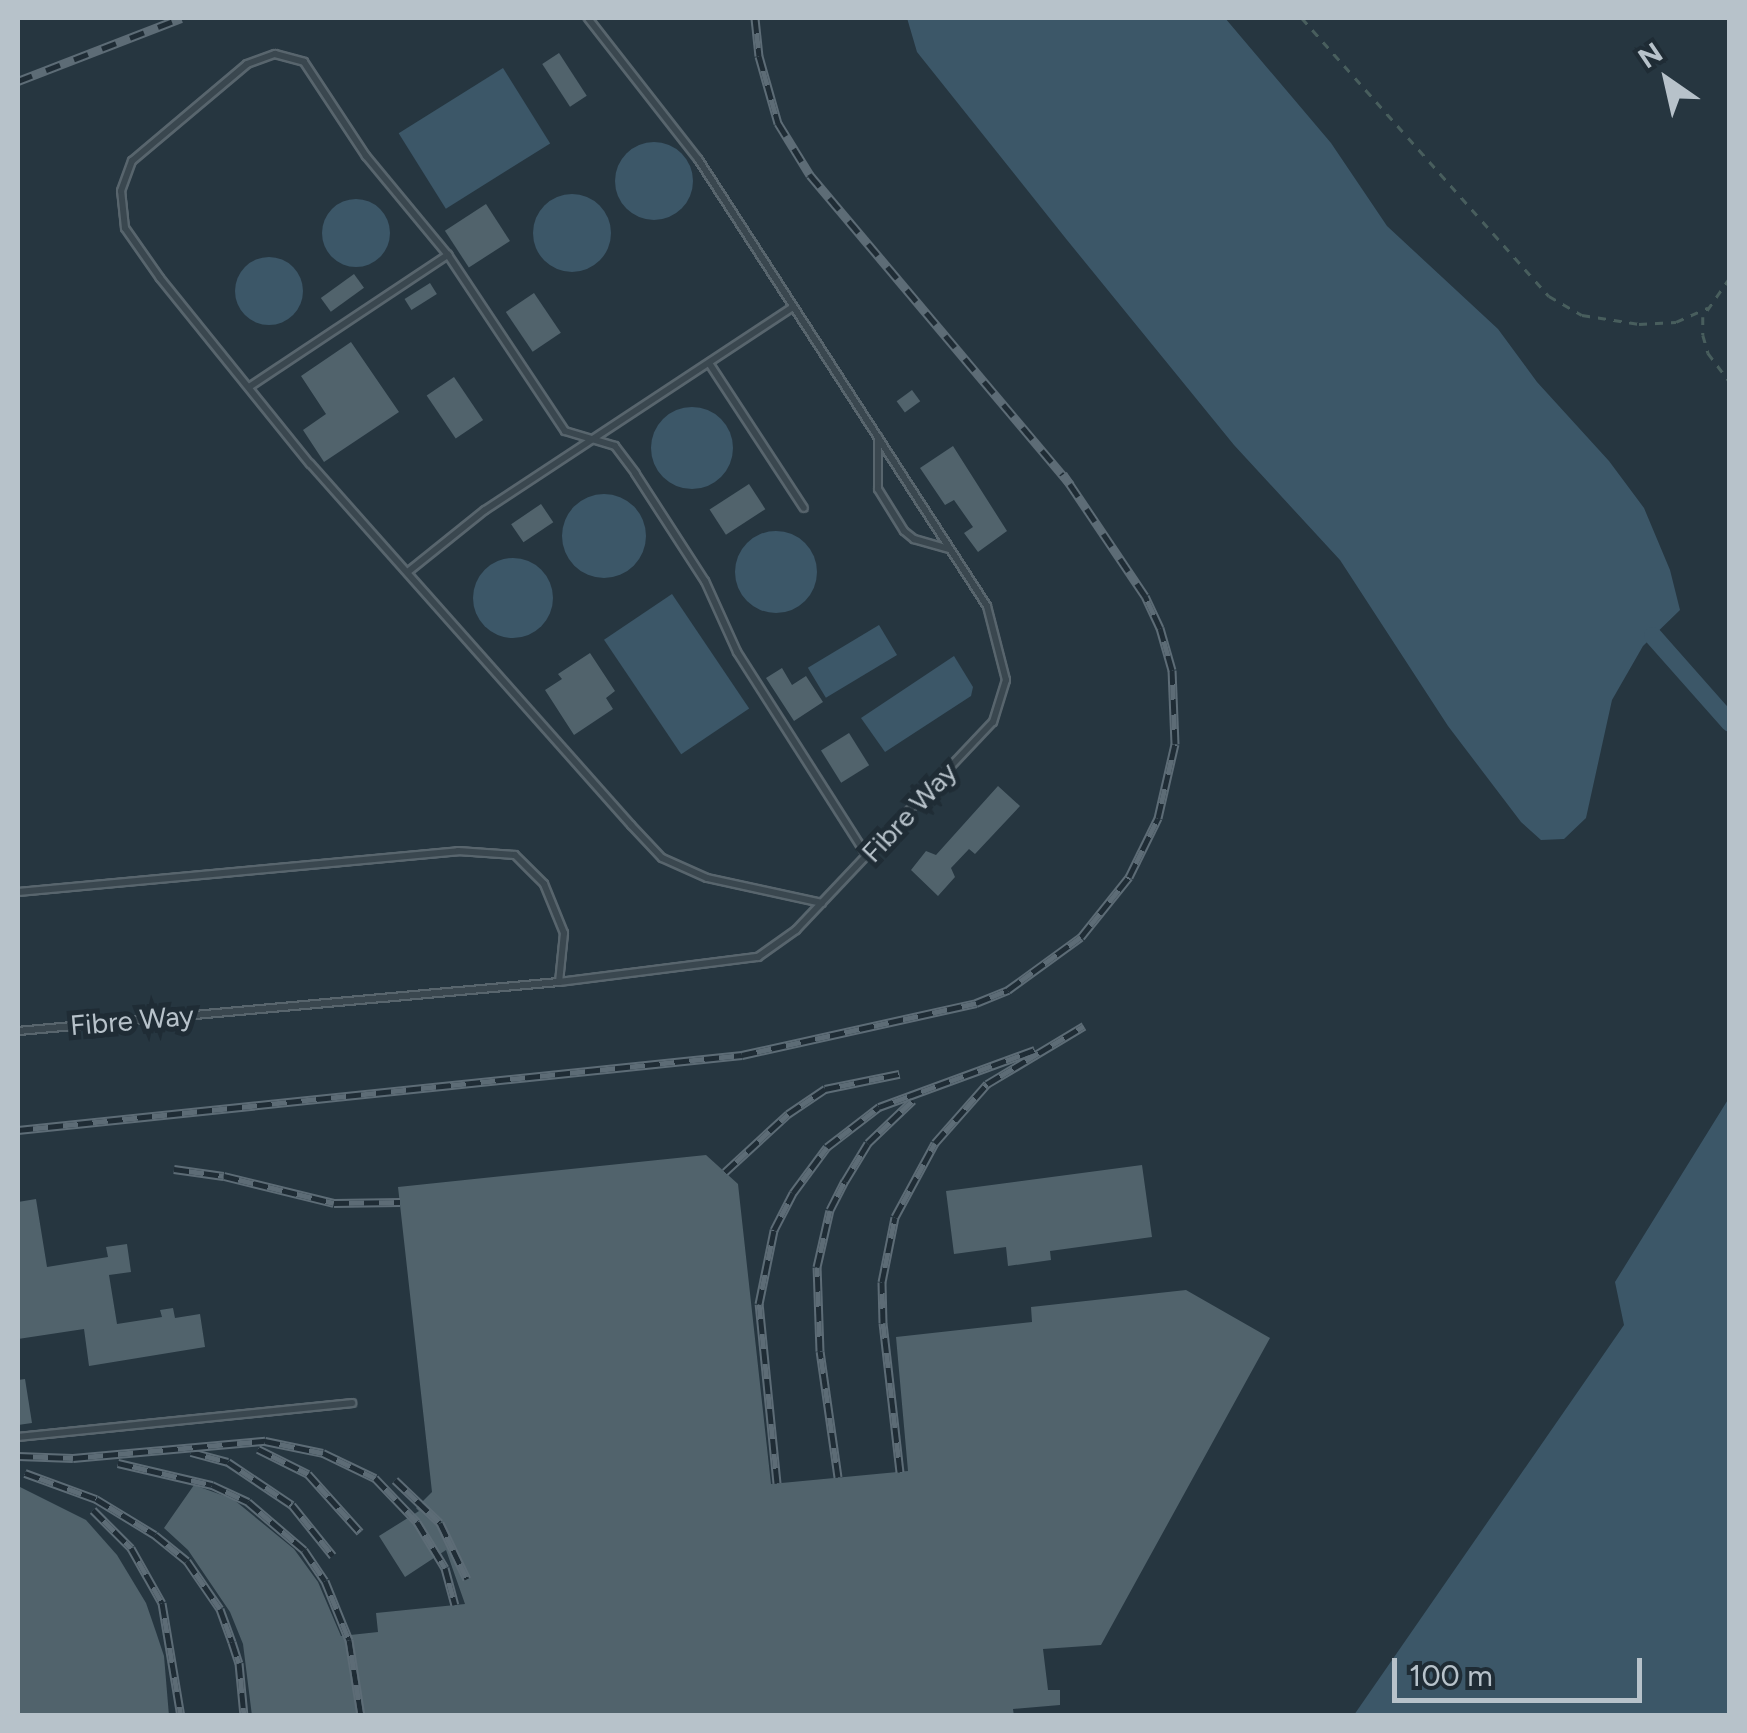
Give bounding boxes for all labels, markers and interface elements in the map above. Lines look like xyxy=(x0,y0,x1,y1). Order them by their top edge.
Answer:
north arrow xyxy=(1617,30,1717,130)
text: N xyxy=(1632,35,1669,75)
street label: Fibre Way xyxy=(854,755,964,869)
street label: Fibre Way xyxy=(69,998,195,1042)
scale bar xyxy=(1397,1638,1647,1700)
text: 100 m xyxy=(1409,1657,1493,1694)

